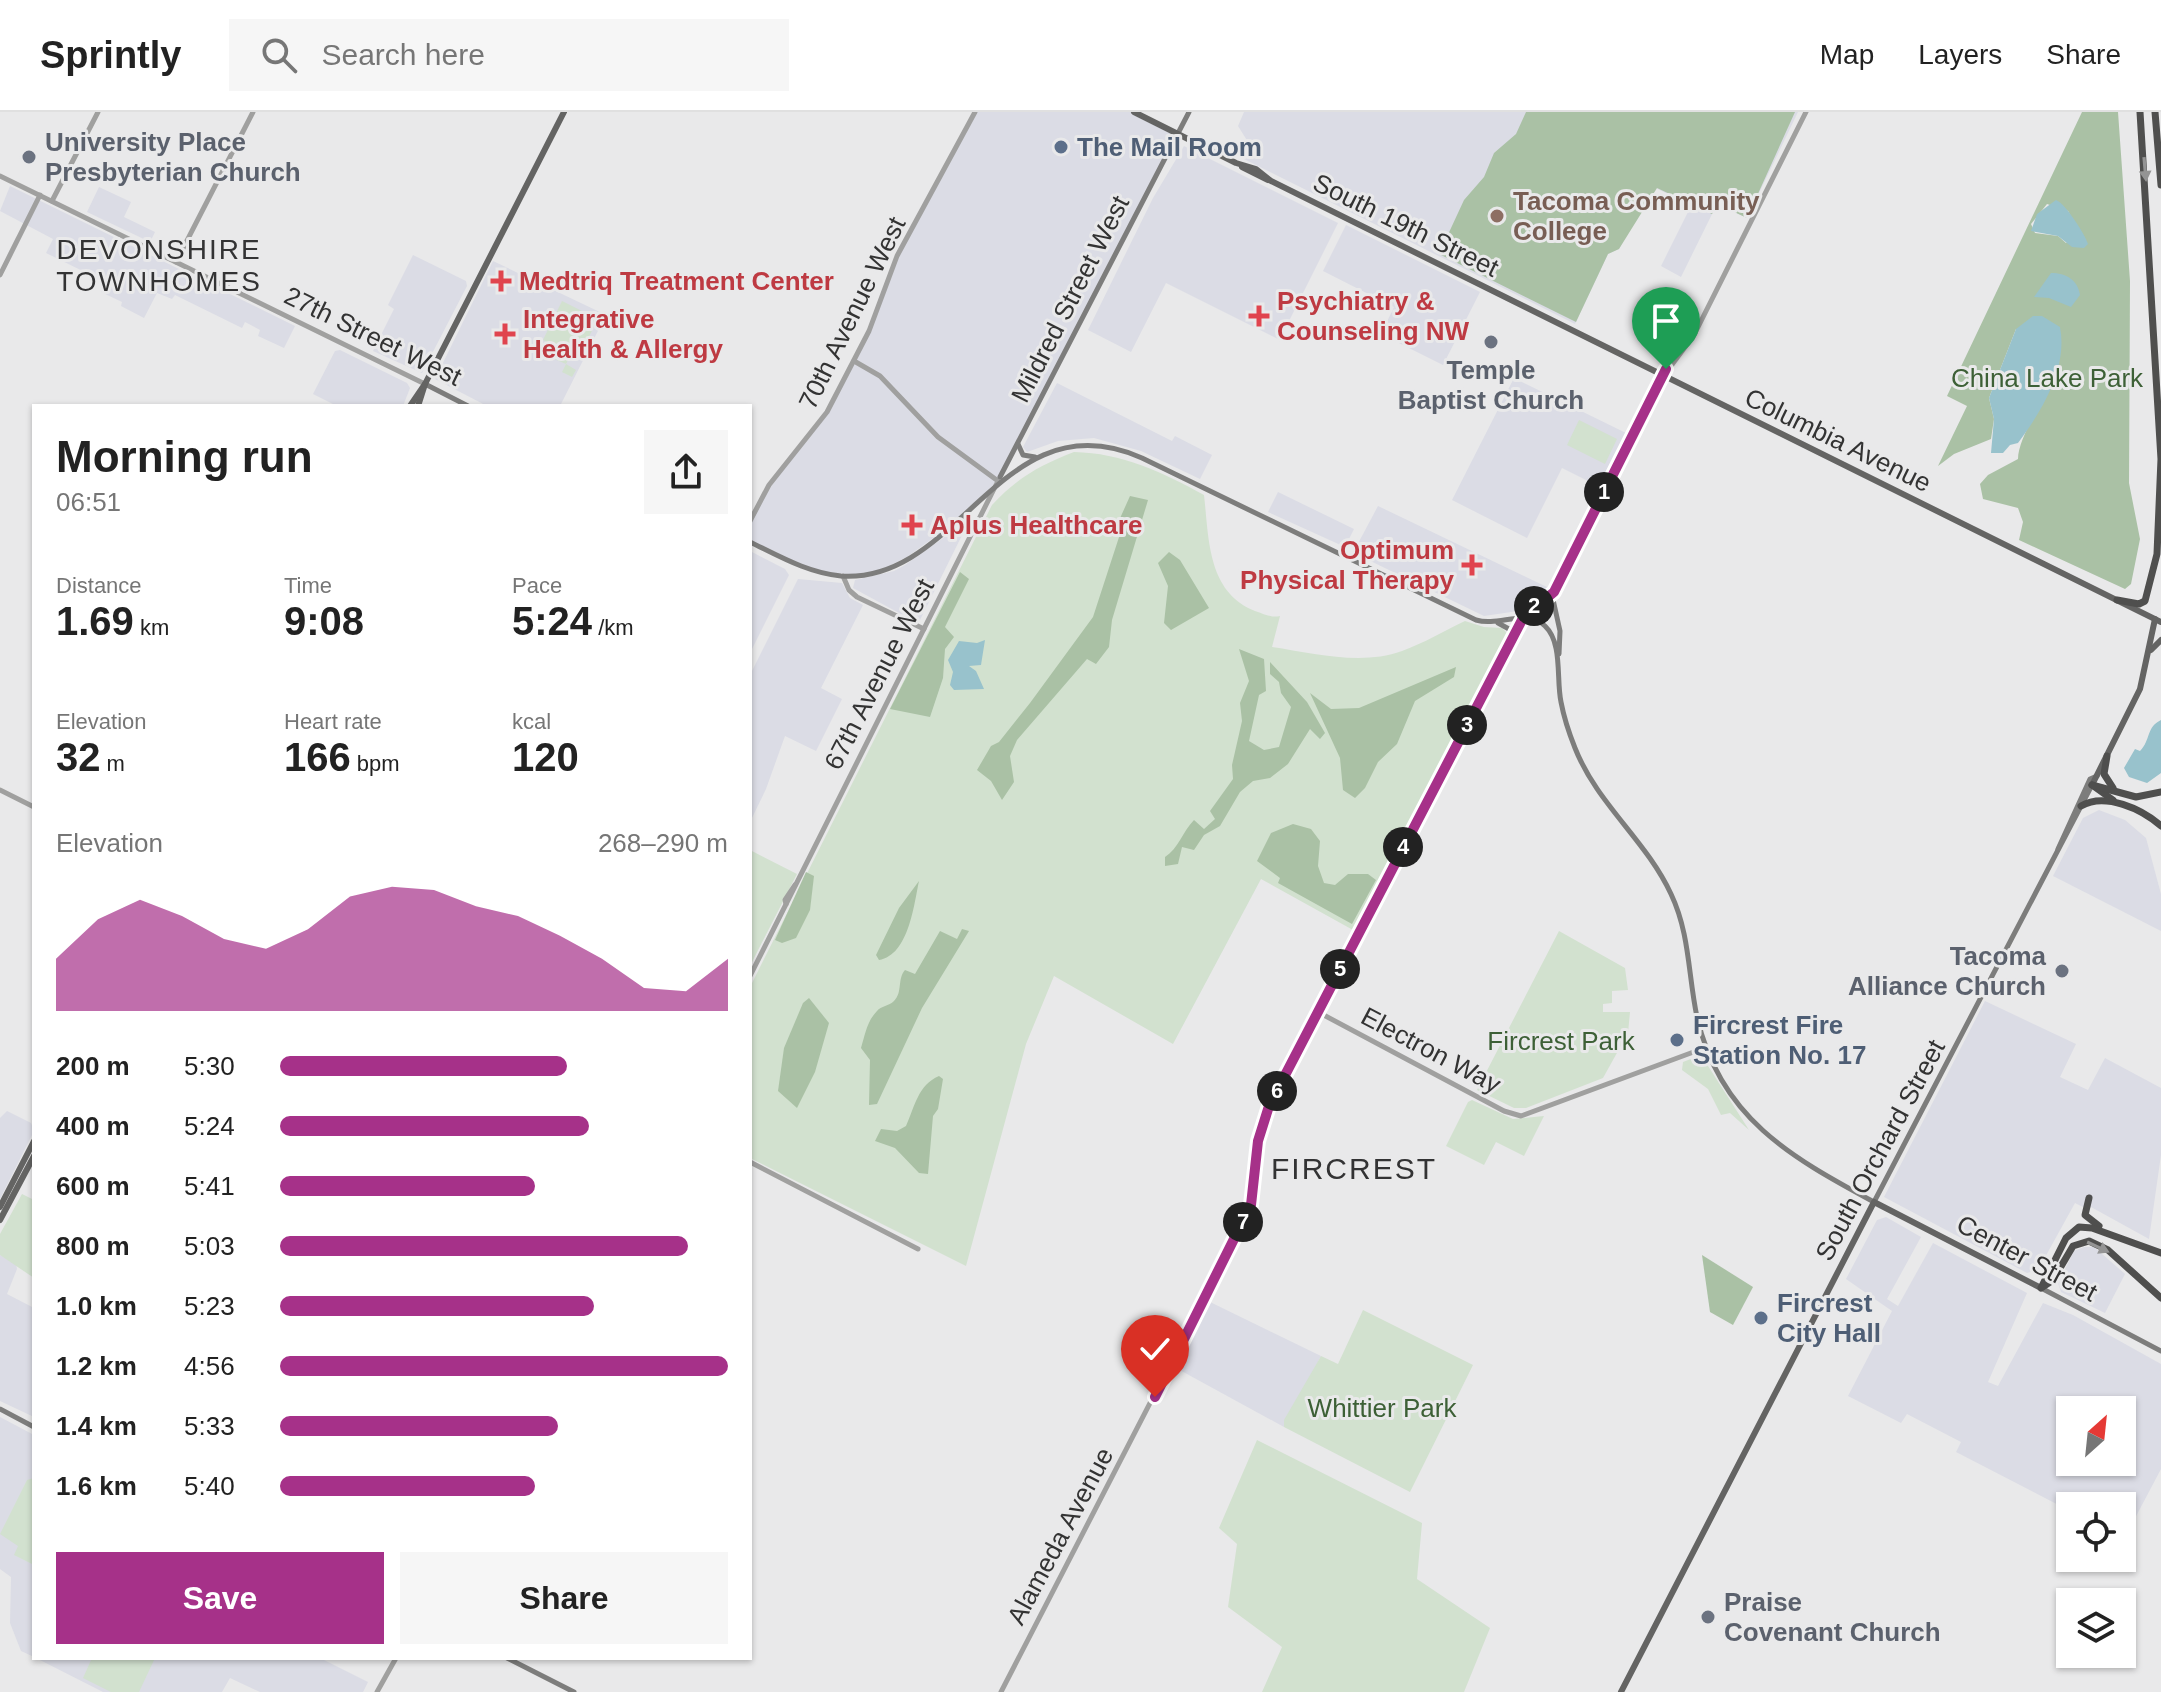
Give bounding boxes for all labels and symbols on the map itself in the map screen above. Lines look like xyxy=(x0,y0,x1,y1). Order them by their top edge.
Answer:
place label: University Place Presbyterian Church xyxy=(45,127,301,187)
place label: The Mail Room xyxy=(1077,132,1262,162)
marker: The Mail Room xyxy=(1052,138,1070,156)
marker: University Place Presbyterian Church xyxy=(20,148,38,166)
one-way arrow xyxy=(2139,157,2152,182)
street label: South 19th Street xyxy=(1308,167,1504,283)
place label: Tacoma Community College xyxy=(1513,186,1760,246)
street label: Mildred Street West xyxy=(1005,190,1135,407)
marker: Tacoma Community College xyxy=(1488,207,1506,225)
street label: 70th Avenue West xyxy=(792,211,912,414)
district label: DEVONSHIRE TOWNHOMES xyxy=(56,234,262,297)
place label: Medtriq Treatment Center xyxy=(519,266,834,296)
marker: Medtriq Treatment Center xyxy=(490,270,512,292)
street label: 27th Street West xyxy=(280,280,467,392)
place label: Psychiatry & Counseling NW xyxy=(1277,286,1470,346)
pin xyxy=(1632,287,1700,369)
place label: Integrative Health & Allergy xyxy=(523,304,723,364)
marker: Psychiatry & Counseling NW xyxy=(1248,305,1270,327)
marker: Integrative Health & Allergy xyxy=(494,323,516,345)
marker: Temple Baptist Church xyxy=(1482,333,1500,351)
place label: Temple Baptist Church xyxy=(1398,355,1584,415)
park label: China Lake Park xyxy=(1951,363,2144,393)
street label: Columbia Avenue xyxy=(1740,382,1936,498)
pin: 1 xyxy=(1584,472,1624,512)
place label: Aplus Healthcare xyxy=(930,510,1142,540)
marker: Aplus Healthcare xyxy=(901,514,923,536)
place label: Optimum Physical Therapy xyxy=(1240,535,1455,595)
marker: Optimum Physical Therapy xyxy=(1461,554,1483,576)
street label: 67th Avenue West xyxy=(818,573,940,774)
pin: 2 xyxy=(1514,586,1554,626)
pin: 3 xyxy=(1447,705,1487,745)
pin: 4 xyxy=(1383,827,1423,867)
place label: Tacoma Alliance Church xyxy=(1848,941,2047,1001)
pin: 5 xyxy=(1320,949,1360,989)
marker: Tacoma Alliance Church xyxy=(2053,962,2071,980)
street label: Electron Way xyxy=(1356,1001,1506,1099)
place label: Fircrest Fire Station No. 17 xyxy=(1693,1010,1866,1070)
park label: Fircrest Park xyxy=(1487,1026,1636,1056)
marker: Fircrest Fire Station No. 17 xyxy=(1668,1031,1686,1049)
street label: South Orchard Street xyxy=(1809,1034,1951,1266)
pin: 6 xyxy=(1257,1071,1297,1111)
district label: FIRCREST xyxy=(1271,1152,1437,1185)
pin: 7 xyxy=(1223,1202,1263,1242)
street label: Center Street xyxy=(1952,1208,2103,1308)
one-way arrow xyxy=(2086,1240,2110,1253)
place label: Fircrest City Hall xyxy=(1777,1288,1881,1348)
marker: Fircrest City Hall xyxy=(1752,1309,1770,1327)
pin xyxy=(1121,1315,1189,1397)
park label: Whittier Park xyxy=(1308,1393,1457,1423)
north arrow xyxy=(2056,1396,2136,1476)
street label: Alameda Avenue xyxy=(1001,1442,1119,1630)
place label: Praise Covenant Church xyxy=(1724,1587,1941,1647)
marker: Praise Covenant Church xyxy=(1699,1608,1717,1626)

